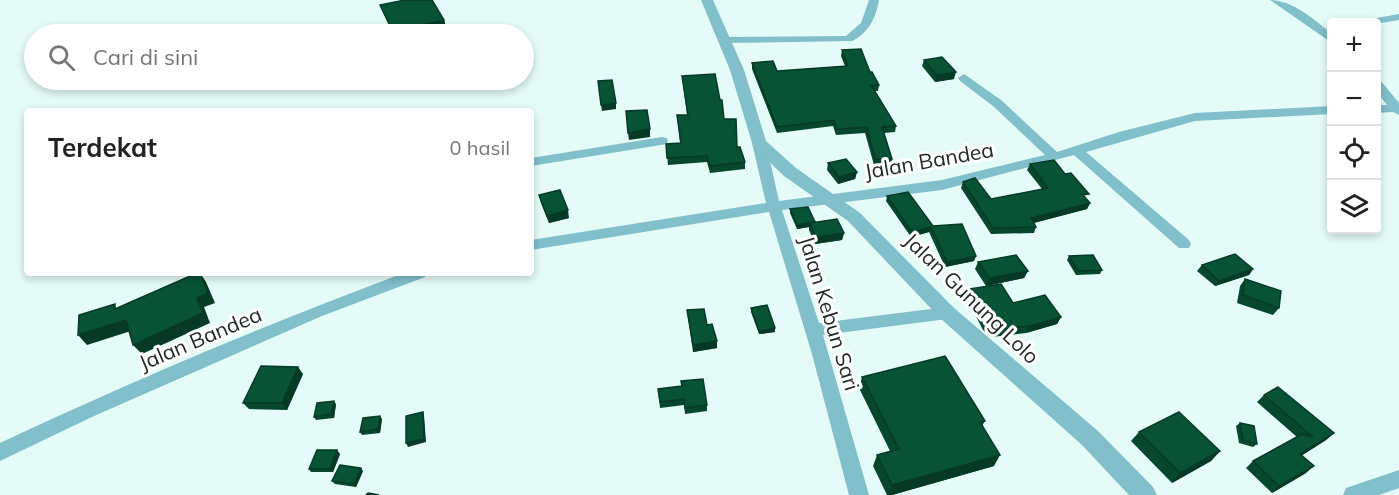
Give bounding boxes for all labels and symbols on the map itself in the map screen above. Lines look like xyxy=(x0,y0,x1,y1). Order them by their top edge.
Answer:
street label: Jalan Bandea xyxy=(862,136,996,184)
street label: Jalan Gunung Lolo xyxy=(899,227,1045,369)
street label: Jalan Kebun Sari xyxy=(794,233,866,393)
street label: Jalan Bandea xyxy=(135,300,265,376)

